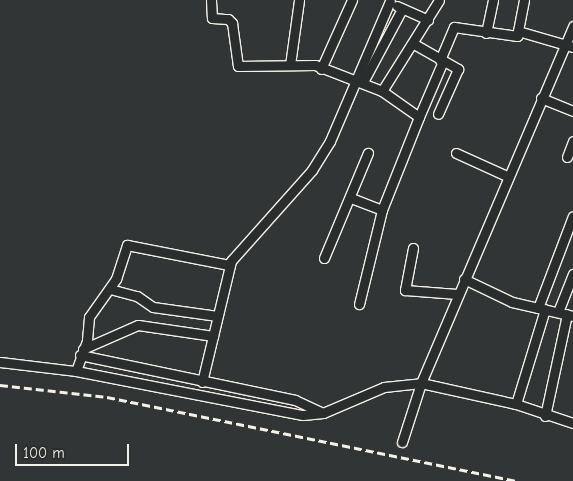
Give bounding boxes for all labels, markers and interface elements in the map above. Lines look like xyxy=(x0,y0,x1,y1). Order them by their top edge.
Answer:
scale bar xyxy=(18,434,131,466)
text: 100 m xyxy=(23,444,65,462)

